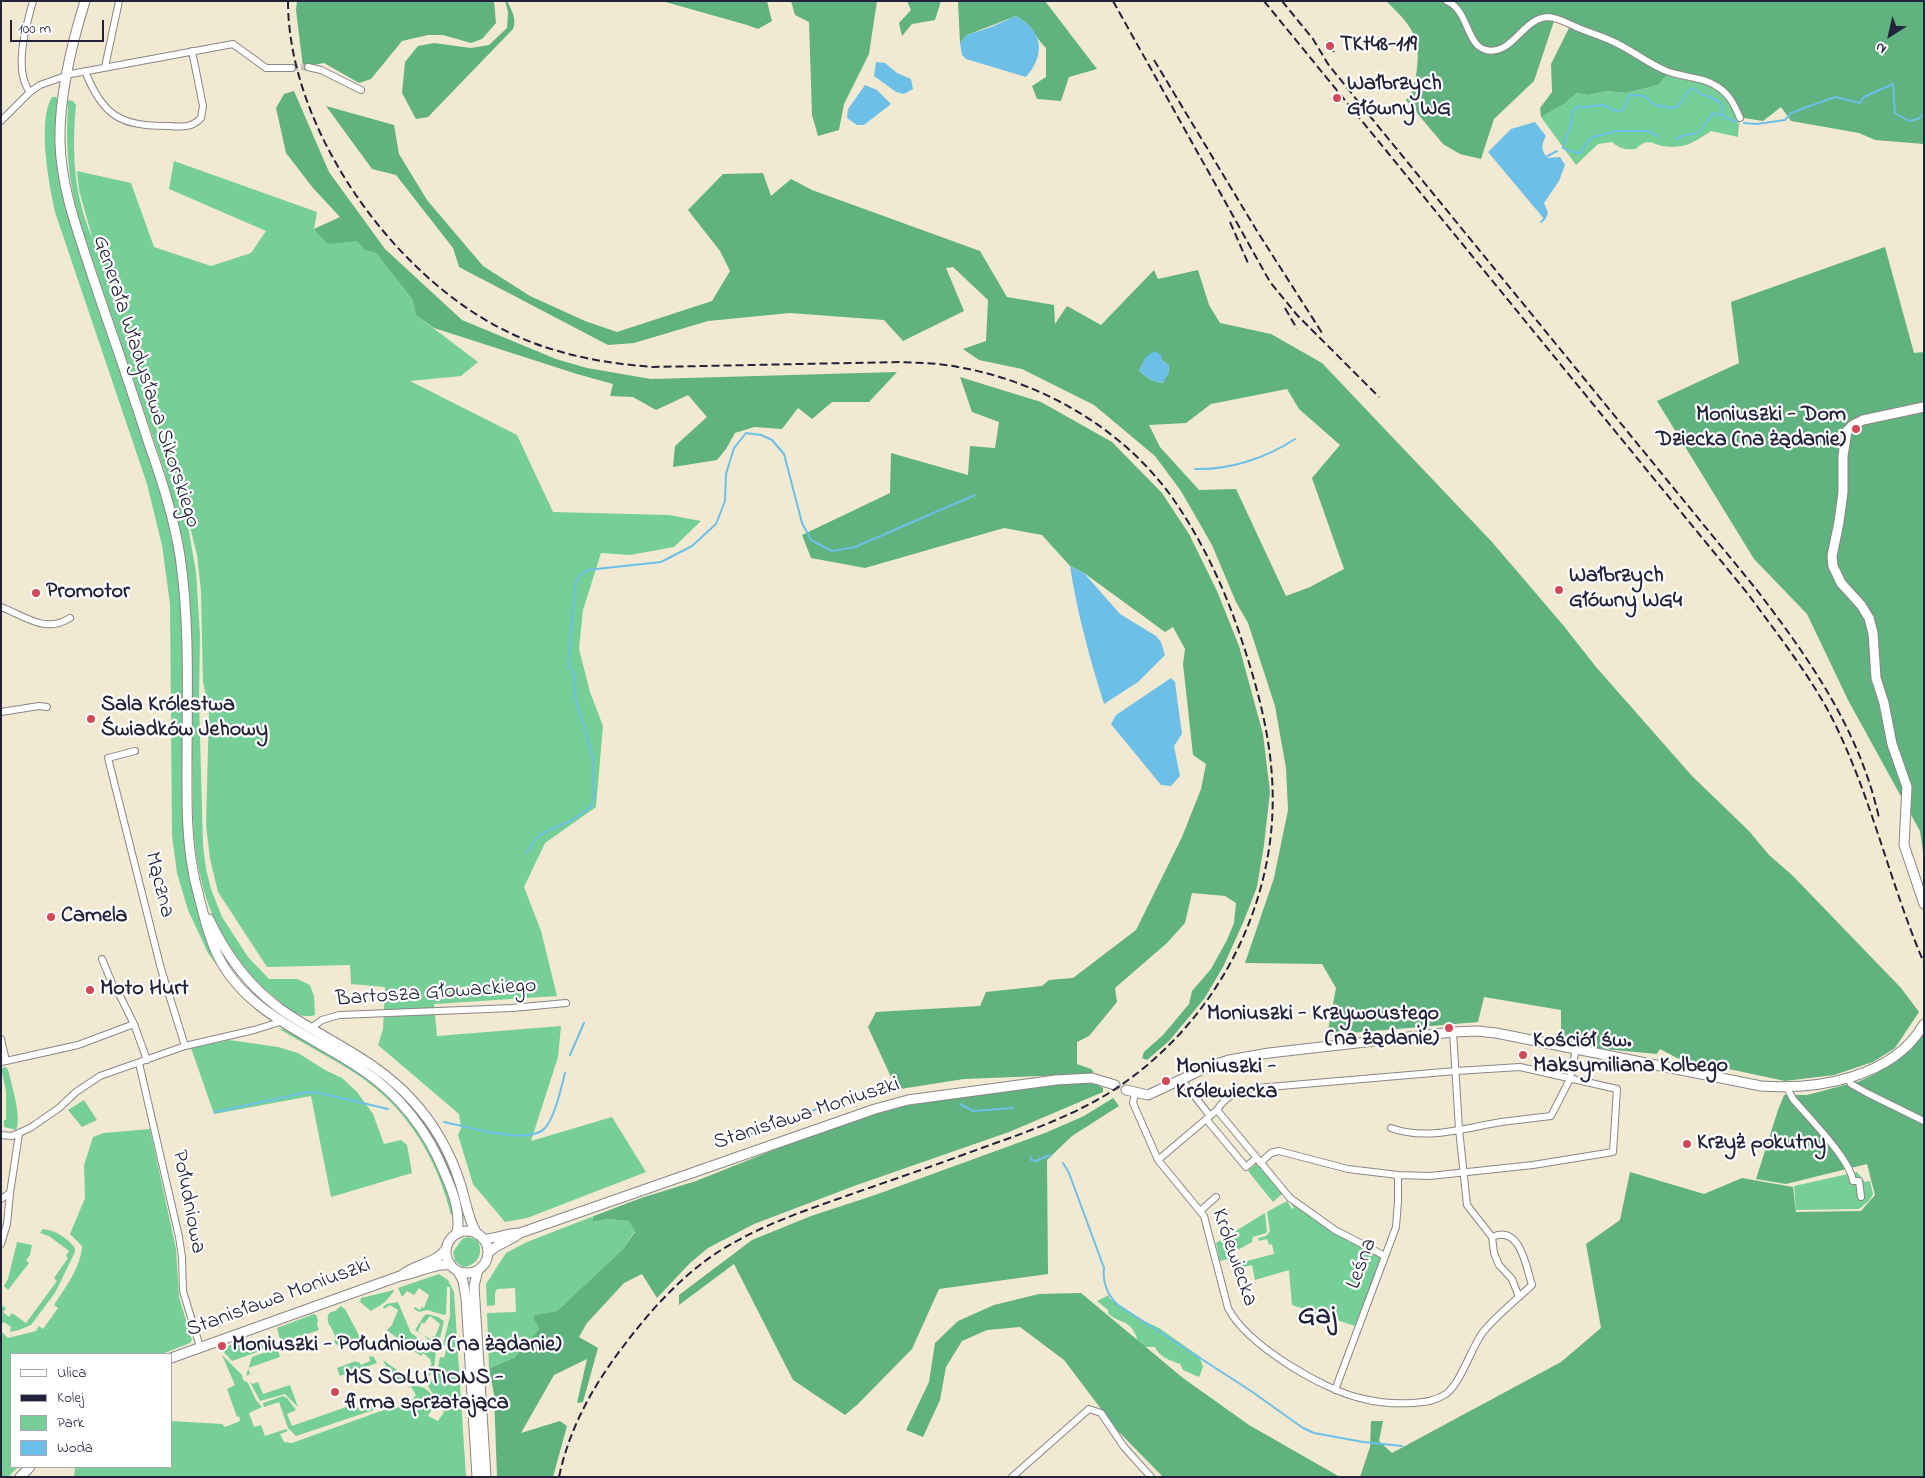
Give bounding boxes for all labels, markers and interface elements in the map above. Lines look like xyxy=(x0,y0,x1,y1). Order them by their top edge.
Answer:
scale bar xyxy=(12,10,106,42)
north arrow xyxy=(1865,10,1915,60)
text: 100 m xyxy=(18,18,51,40)
place label: TKt48-119 xyxy=(1340,33,1417,59)
text: N xyxy=(1871,36,1891,59)
marker: TKt48-119 xyxy=(1324,40,1336,52)
place label: Wałbrzych Główny WG xyxy=(1347,72,1451,124)
marker: Wałbrzych Główny WG xyxy=(1331,92,1343,104)
street label: Generała Władysława Sikorskiego xyxy=(85,233,205,531)
place label: Moniuszki - Dom Dziecka (na żądanie) xyxy=(1656,403,1846,454)
marker: Moniuszki - Dom Dziecka (na żądanie) xyxy=(1850,423,1862,435)
place label: Wałbrzych Główny WG4 xyxy=(1569,564,1682,616)
place label: Promotor xyxy=(46,580,130,606)
marker: Wałbrzych Główny WG4 xyxy=(1553,584,1565,596)
marker: Promotor xyxy=(30,587,42,599)
place label: Sala Królestwa Świadków Jehowy xyxy=(101,693,268,744)
marker: Sala Królestwa Świadków Jehowy xyxy=(85,713,97,725)
street label: Mączna xyxy=(137,849,179,921)
place label: Camela xyxy=(61,904,127,930)
marker: Camela xyxy=(45,911,57,923)
street label: Bartosza Głowackiego xyxy=(335,974,537,1014)
place label: Moto Hurt xyxy=(100,977,189,1003)
marker: Moto Hurt xyxy=(84,984,96,996)
place label: Moniuszki - Krzywoustego (na żądanie) xyxy=(1207,1002,1439,1054)
marker: Moniuszki - Krzywoustego (na żądanie) xyxy=(1443,1022,1455,1034)
place label: Kościół św. Maksymiliana Kolbego xyxy=(1533,1029,1728,1080)
marker: Kościół św. Maksymiliana Kolbego xyxy=(1517,1049,1529,1061)
place label: Moniuszki - Królewiecka xyxy=(1176,1055,1277,1106)
street label: Stanisława Moniuszki xyxy=(711,1072,903,1158)
marker: Moniuszki - Królewiecka xyxy=(1160,1075,1172,1087)
place label: Krzyż pokutny xyxy=(1697,1131,1826,1157)
marker: Krzyż pokutny xyxy=(1681,1138,1693,1150)
street label: Południowa xyxy=(164,1148,210,1256)
street label: Królewiecka xyxy=(1204,1206,1262,1310)
street label: Leśna xyxy=(1342,1235,1384,1293)
street label: Stanisława Moniuszki xyxy=(183,1253,375,1345)
district label: Gaj xyxy=(1298,1301,1336,1335)
place label: Moniuszki - Południowa (na żądanie) xyxy=(232,1333,561,1359)
marker: Moniuszki - Południowa (na żądanie) xyxy=(216,1340,228,1352)
legend xyxy=(10,1353,172,1468)
text: Ulica xyxy=(57,1362,86,1384)
place label: MS SOLUTIONS - firma sprzatająca xyxy=(345,1366,509,1418)
marker: MS SOLUTIONS - firma sprzatająca xyxy=(329,1386,341,1398)
text: Kolej xyxy=(57,1387,84,1409)
text: Park xyxy=(57,1412,84,1434)
text: Woda xyxy=(57,1437,93,1459)

